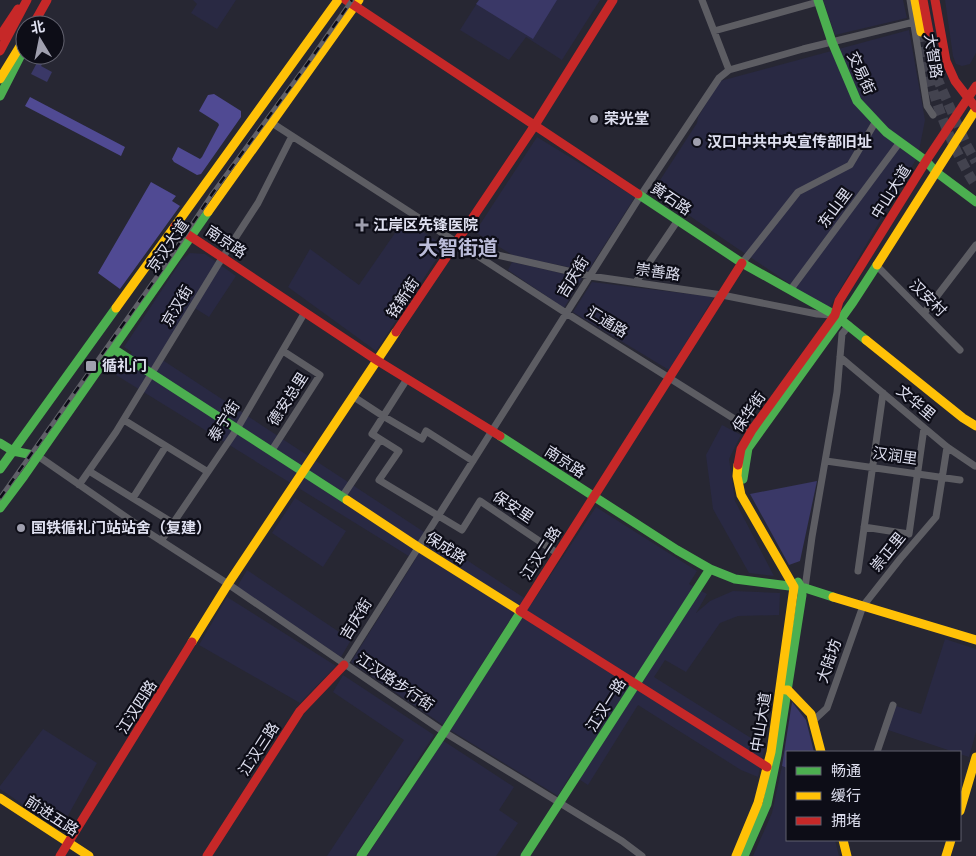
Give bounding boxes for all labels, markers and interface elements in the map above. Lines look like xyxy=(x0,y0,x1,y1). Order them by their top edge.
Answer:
north arrow xyxy=(15,15,65,65)
text: 北 xyxy=(29,17,46,36)
street label: 大智路 xyxy=(922,32,946,79)
street label: 交易街 xyxy=(844,48,880,97)
place label: 荣光堂 xyxy=(604,109,649,127)
marker: 荣光堂 xyxy=(588,113,600,125)
place label: 汉口中共中央宣传部旧址 xyxy=(707,132,872,150)
marker: 汉口中共中央宣传部旧址 xyxy=(691,136,703,148)
street label: 中山大道 xyxy=(867,161,914,222)
street label: 黄石路 xyxy=(648,178,695,218)
street label: 东山里 xyxy=(813,184,855,231)
place label: 江岸区先锋医院 xyxy=(373,215,478,233)
street label: 京汉大道 xyxy=(143,216,192,275)
marker: 江岸区先锋医院 xyxy=(355,218,369,232)
street label: 南京路 xyxy=(203,221,250,261)
district label: 大智街道 xyxy=(418,235,498,259)
street label: 吉庆街 xyxy=(553,253,592,300)
street label: 崇善路 xyxy=(635,259,682,283)
street label: 铭新街 xyxy=(382,274,422,321)
street label: 汉安村 xyxy=(906,275,951,320)
street label: 京汉街 xyxy=(157,282,195,329)
street label: 汇通路 xyxy=(584,302,631,340)
place label: 循礼门 xyxy=(102,356,147,374)
marker: 循礼门 xyxy=(84,359,98,373)
street label: 德安总里 xyxy=(263,368,311,429)
street label: 文华里 xyxy=(894,381,940,424)
street label: 保华街 xyxy=(728,388,768,435)
street label: 泰宁街 xyxy=(204,397,243,444)
street label: 南京路 xyxy=(542,441,589,481)
street label: 汉润里 xyxy=(872,443,919,467)
street label: 保安里 xyxy=(490,486,537,526)
place label: 国铁循礼门站站舍（复建） xyxy=(31,518,211,536)
marker: 国铁循礼门站站舍（复建） xyxy=(15,522,27,534)
street label: 江汉二路 xyxy=(516,522,564,583)
street label: 保成路 xyxy=(423,527,470,567)
street label: 崇正里 xyxy=(866,528,908,575)
street label: 吉庆街 xyxy=(336,595,375,642)
street label: 大陆坊 xyxy=(812,636,844,685)
street label: 江汉路步行街 xyxy=(353,649,438,714)
street label: 江汉一路 xyxy=(582,674,629,735)
street label: 江汉四路 xyxy=(113,676,160,737)
street label: 中山大道 xyxy=(746,691,774,753)
street label: 江汉三路 xyxy=(234,718,282,779)
legend xyxy=(786,751,961,841)
text: 畅通 xyxy=(831,761,861,779)
text: 缓行 xyxy=(831,786,861,804)
street label: 前进五路 xyxy=(22,791,83,839)
text: 拥堵 xyxy=(831,811,861,829)

